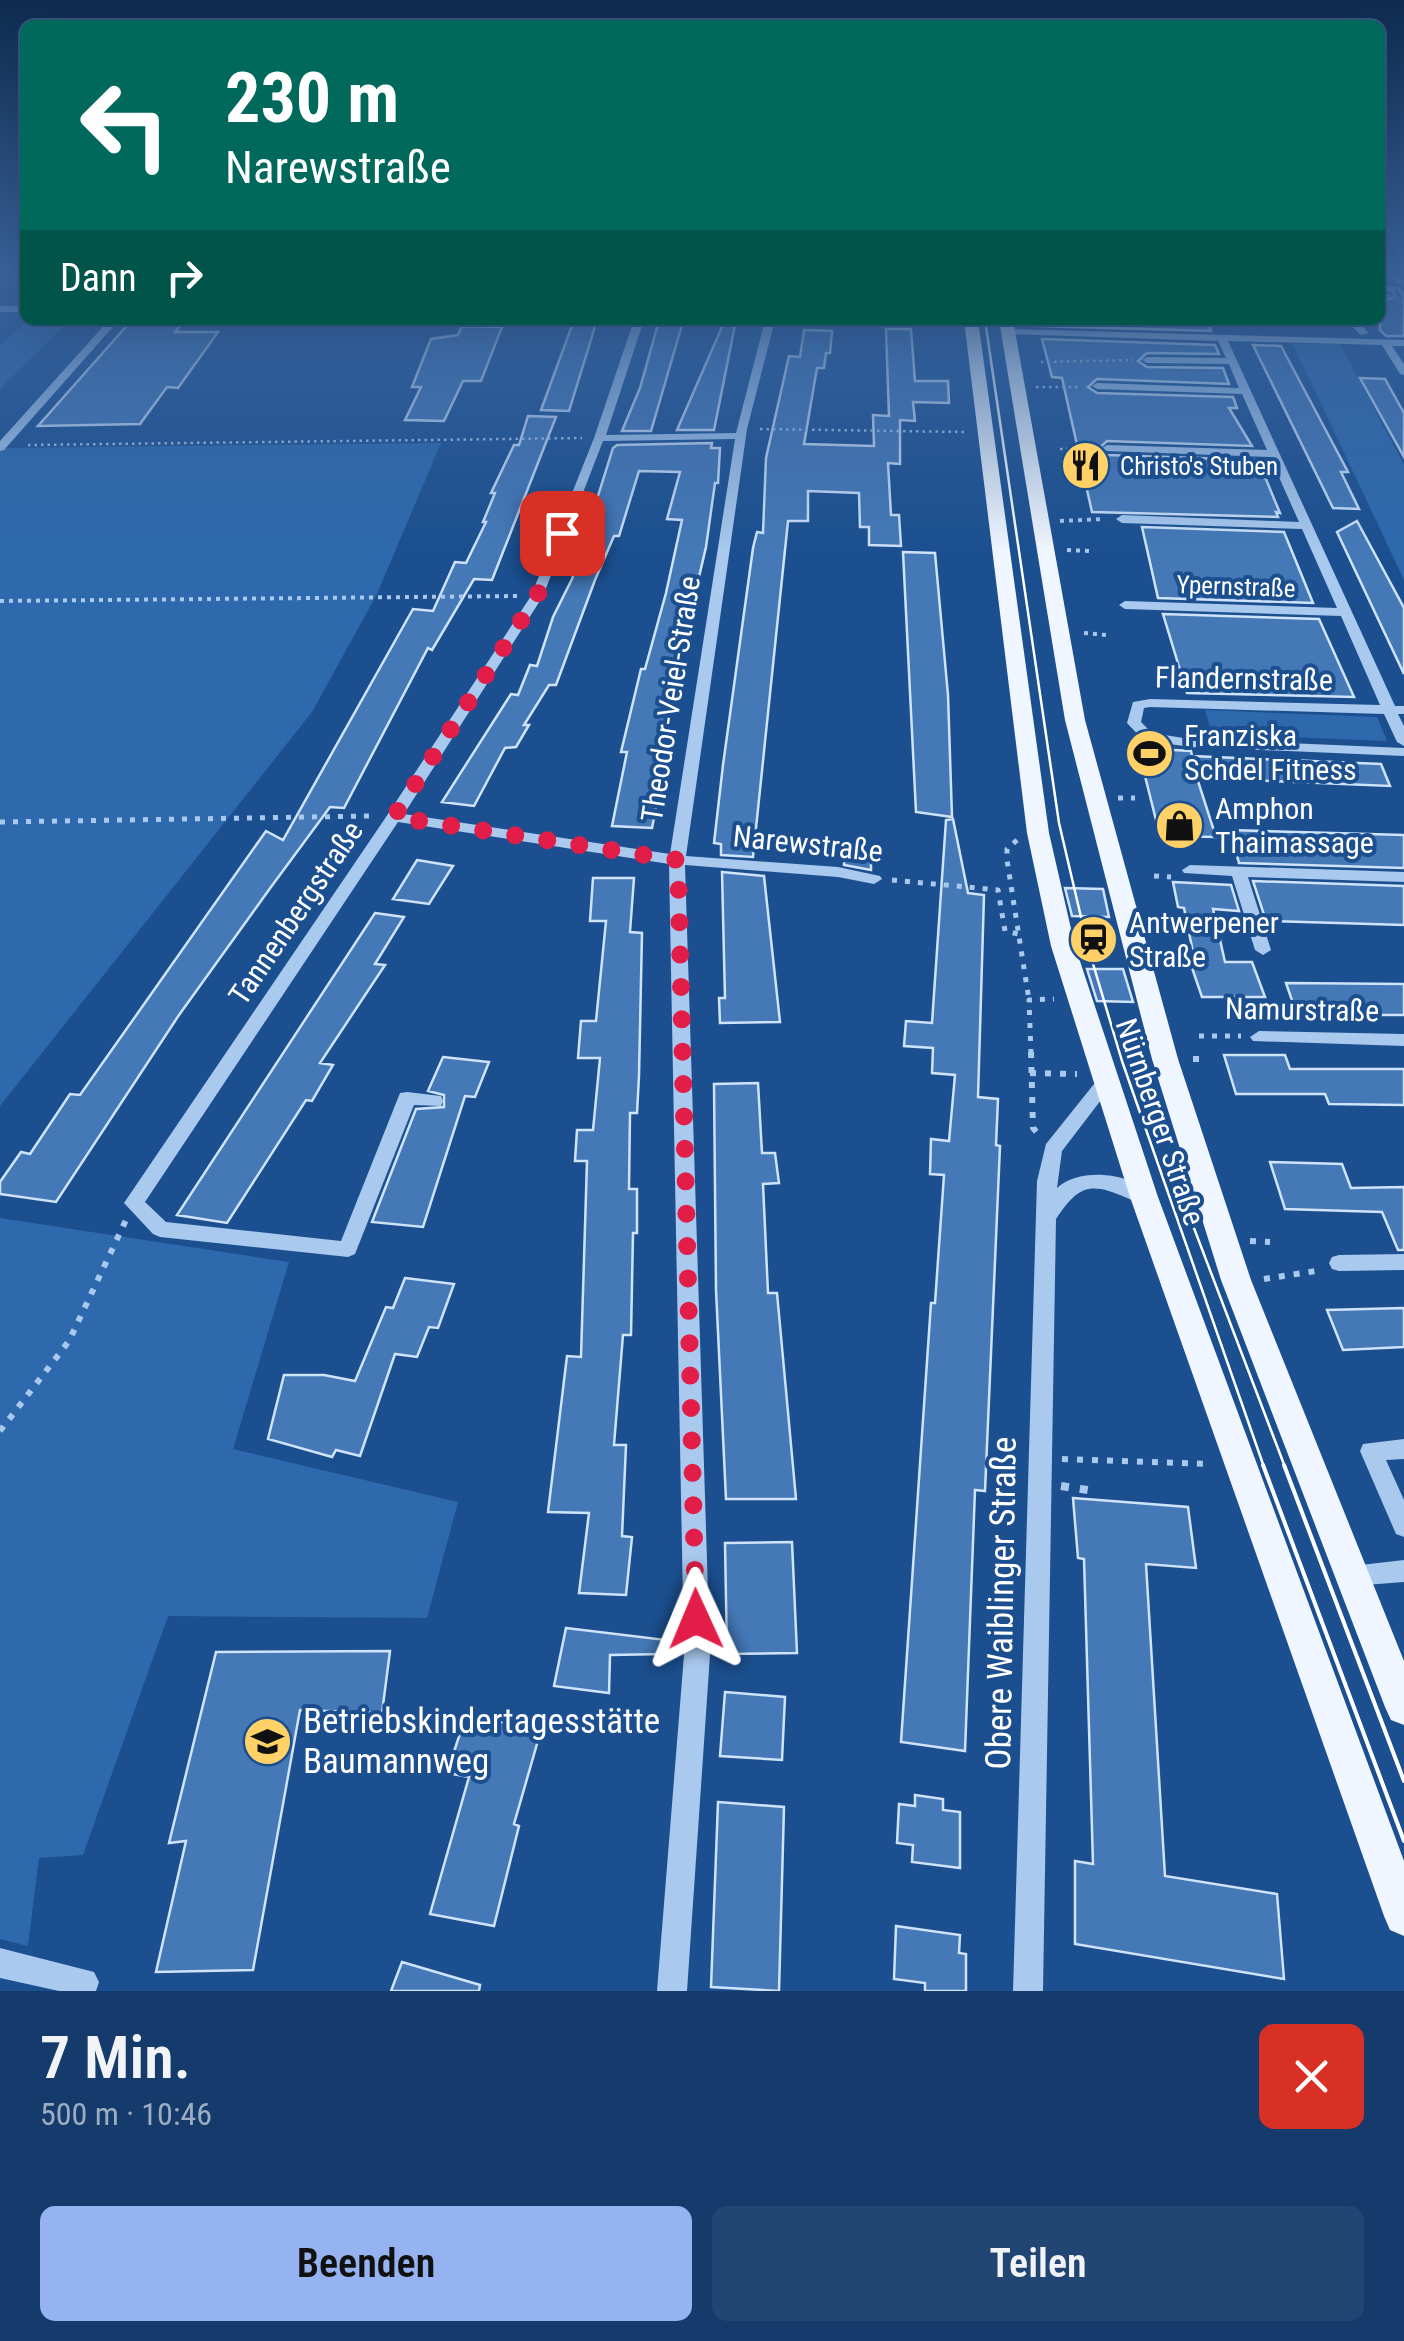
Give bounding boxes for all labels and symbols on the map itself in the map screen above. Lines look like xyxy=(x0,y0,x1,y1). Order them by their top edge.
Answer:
restaurant icon: Christo's Stuben xyxy=(1059,440,1111,492)
place label: Christo's Stuben xyxy=(1120,452,1278,481)
pin xyxy=(520,491,605,576)
street label: Ypernstraße xyxy=(1176,570,1296,603)
street label: Theodor-Veiel-Straße xyxy=(634,574,707,824)
street label: Flandernstraße xyxy=(1155,659,1333,698)
place label: Franziska Schdel Fitness xyxy=(1184,718,1357,787)
sports icon: Franziska Schdel Fitness xyxy=(1123,727,1175,779)
place label: Amphon Thaimassage xyxy=(1215,791,1374,860)
shop icon: Amphon Thaimassage xyxy=(1154,800,1206,852)
street label: Tannenbergstraße xyxy=(221,814,370,1011)
street label: Narewstraße xyxy=(731,818,885,869)
place label: Antwerpener Straße xyxy=(1129,905,1279,974)
station icon: Antwerpener Straße xyxy=(1068,914,1120,966)
street label: Namurstraße xyxy=(1225,991,1380,1028)
street label: Nürnberger Straße xyxy=(1109,1014,1212,1230)
street label: Obere Waiblinger Straße xyxy=(978,1436,1025,1770)
position arrow xyxy=(644,1567,748,1671)
place label: Betriebskindertagesstätte Baumannweg xyxy=(303,1701,660,1782)
school or university icon: Betriebskindertagesstätte Baumannweg xyxy=(242,1715,294,1767)

